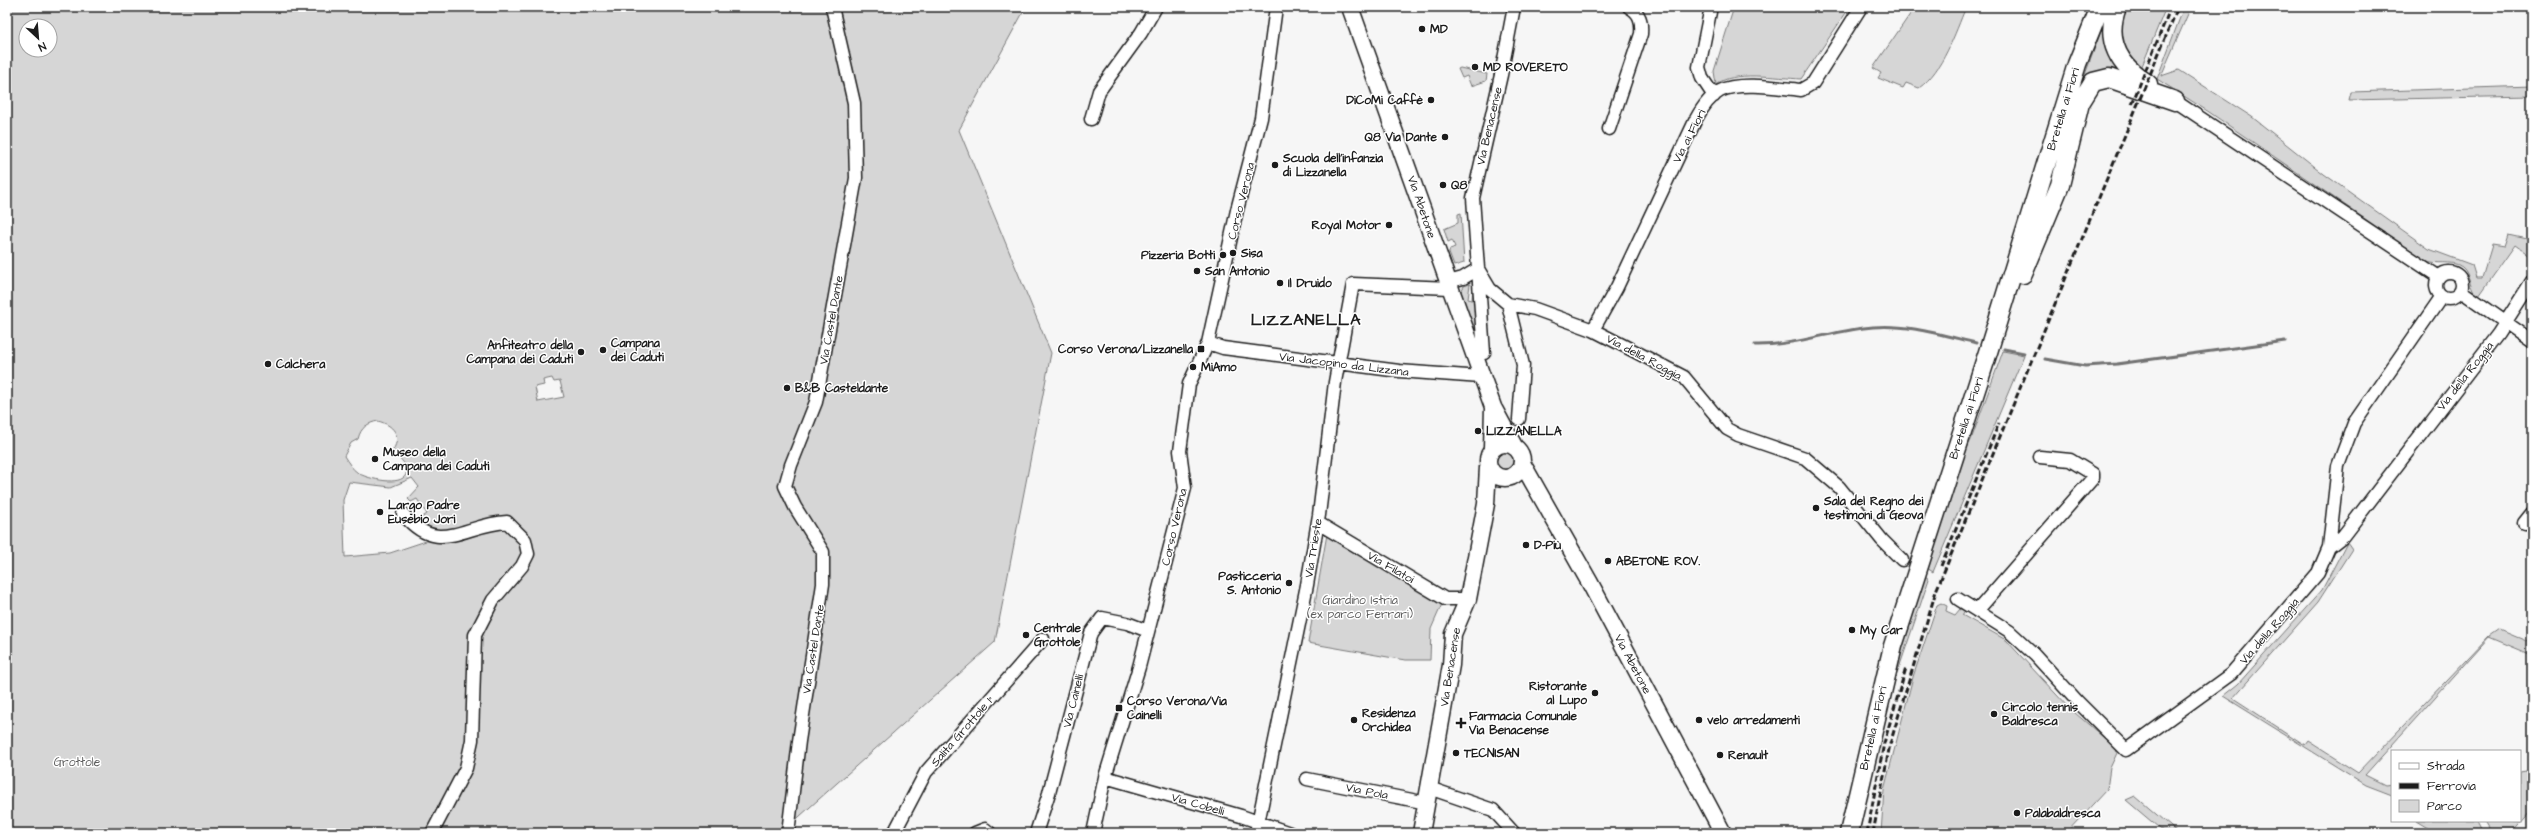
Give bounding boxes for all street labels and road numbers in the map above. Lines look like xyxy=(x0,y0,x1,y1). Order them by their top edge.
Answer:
street label: Bretella ai Fiori xyxy=(2043,66,2084,153)
street label: Via Benacense xyxy=(1472,85,1507,167)
street label: Via ai Fiori xyxy=(1669,106,1710,166)
street label: Corso Verona xyxy=(1224,161,1259,241)
street label: Via Abetone xyxy=(1403,174,1440,241)
street label: Via Castel Dante xyxy=(815,274,848,366)
street label: Via della Roggia xyxy=(1603,330,1684,385)
street label: Via della Roggia xyxy=(2433,338,2498,415)
street label: Via Jacopino da Lizzana xyxy=(1278,348,1410,381)
street label: Bretella ai Fiori xyxy=(1945,375,1988,462)
street label: Corso Verona xyxy=(1157,487,1192,567)
street label: Via Trieste xyxy=(1300,517,1327,579)
street label: Via Filatoi xyxy=(1364,547,1418,588)
street label: Via della Roggia xyxy=(2236,594,2304,669)
street label: Via Castel Dante xyxy=(798,603,829,695)
street label: Via Benacense xyxy=(1436,626,1465,708)
street label: Via Abetone xyxy=(1610,631,1656,697)
street label: Via Cainelli xyxy=(1059,672,1088,730)
street label: Bretella ai Fiori xyxy=(1856,684,1891,772)
street label: Salita Grottole 1° xyxy=(927,692,998,770)
street label: Via Pola xyxy=(1344,779,1389,804)
street label: Via Cobelli xyxy=(1169,789,1226,820)

